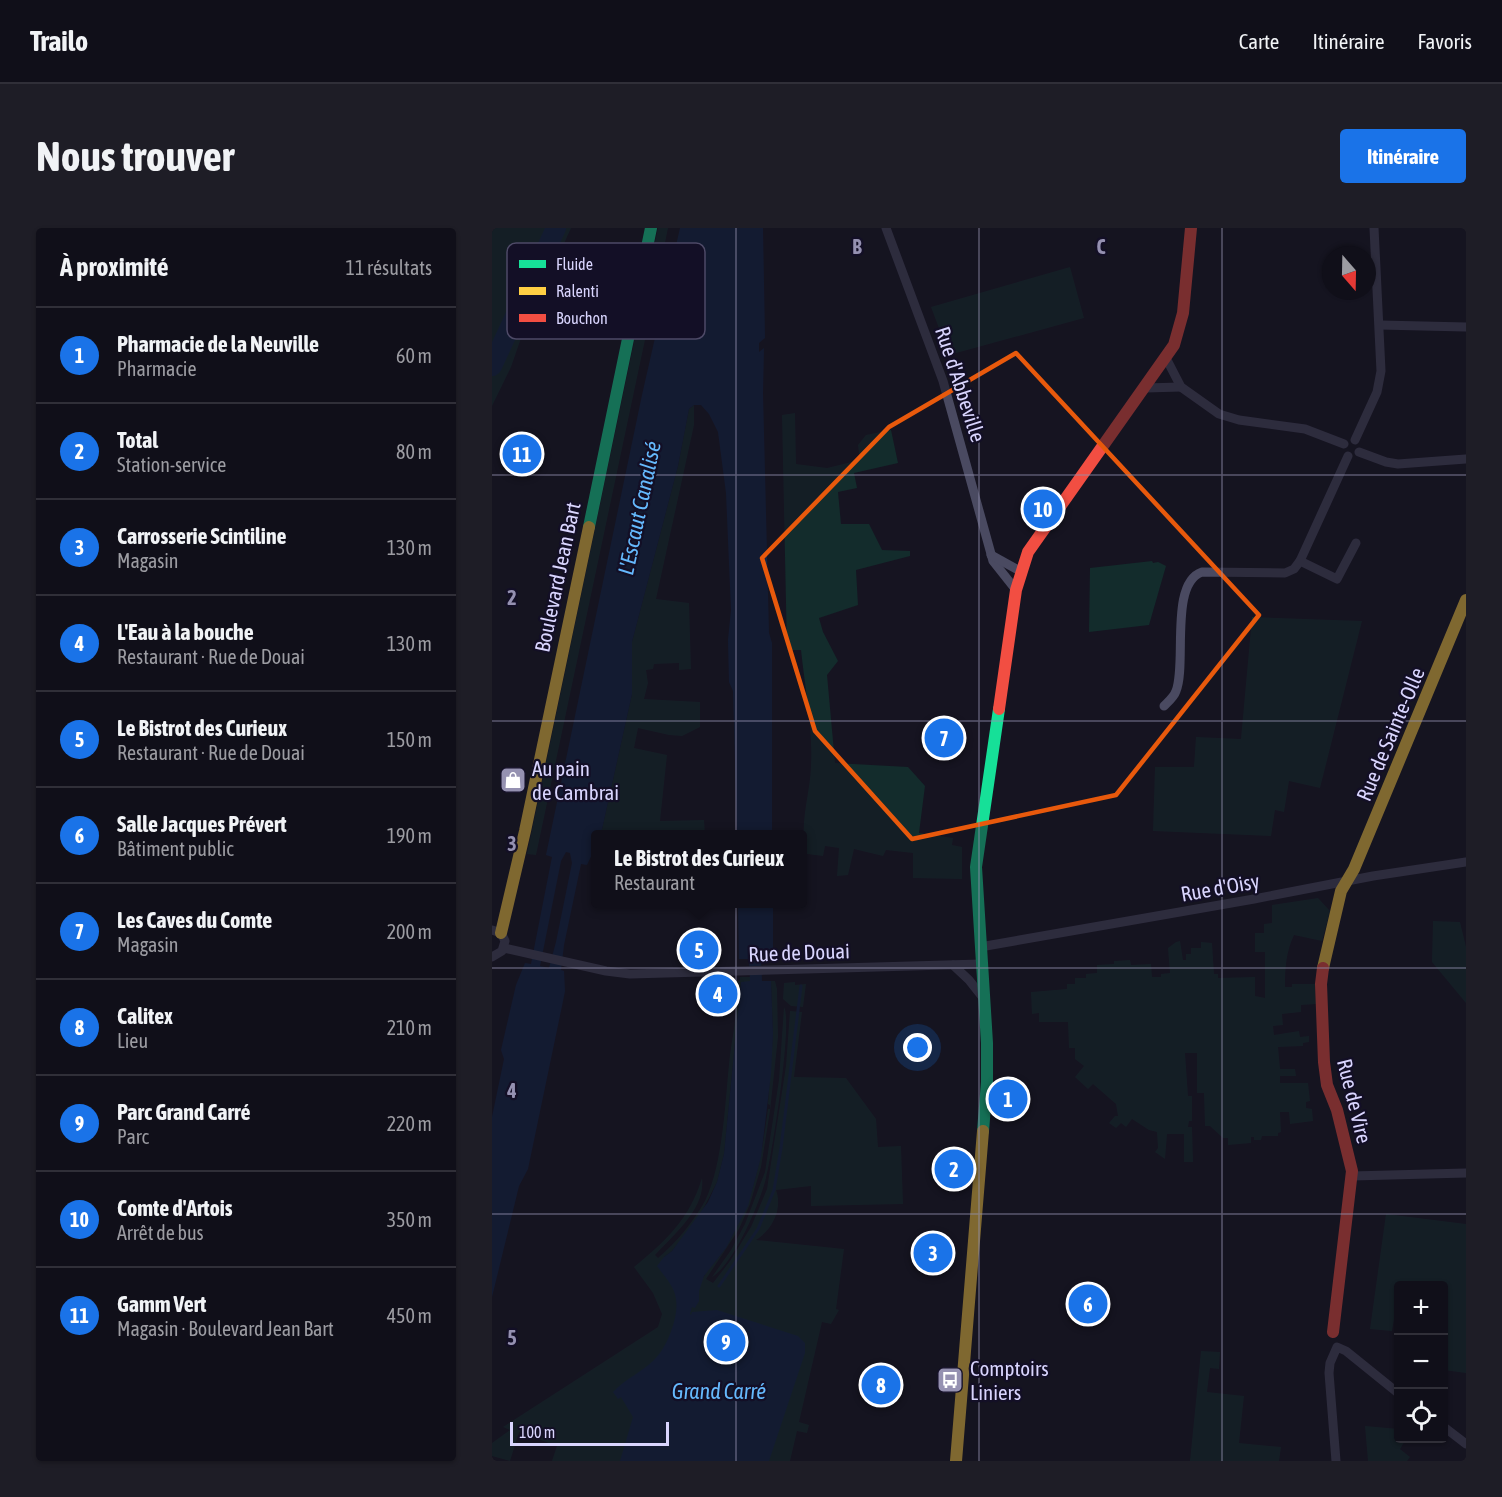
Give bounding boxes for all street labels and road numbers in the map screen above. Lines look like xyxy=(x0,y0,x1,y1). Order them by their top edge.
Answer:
street label: Rue d'Abbeville xyxy=(931,323,991,445)
street label: Boulevard Jean Bart xyxy=(529,500,585,654)
street label: Rue de Sainte-Olle xyxy=(1351,664,1429,804)
street label: Rue d'Oisy xyxy=(1179,868,1262,906)
street label: Rue de Douai xyxy=(748,938,850,966)
street label: Rue de Vire xyxy=(1333,1056,1377,1146)

